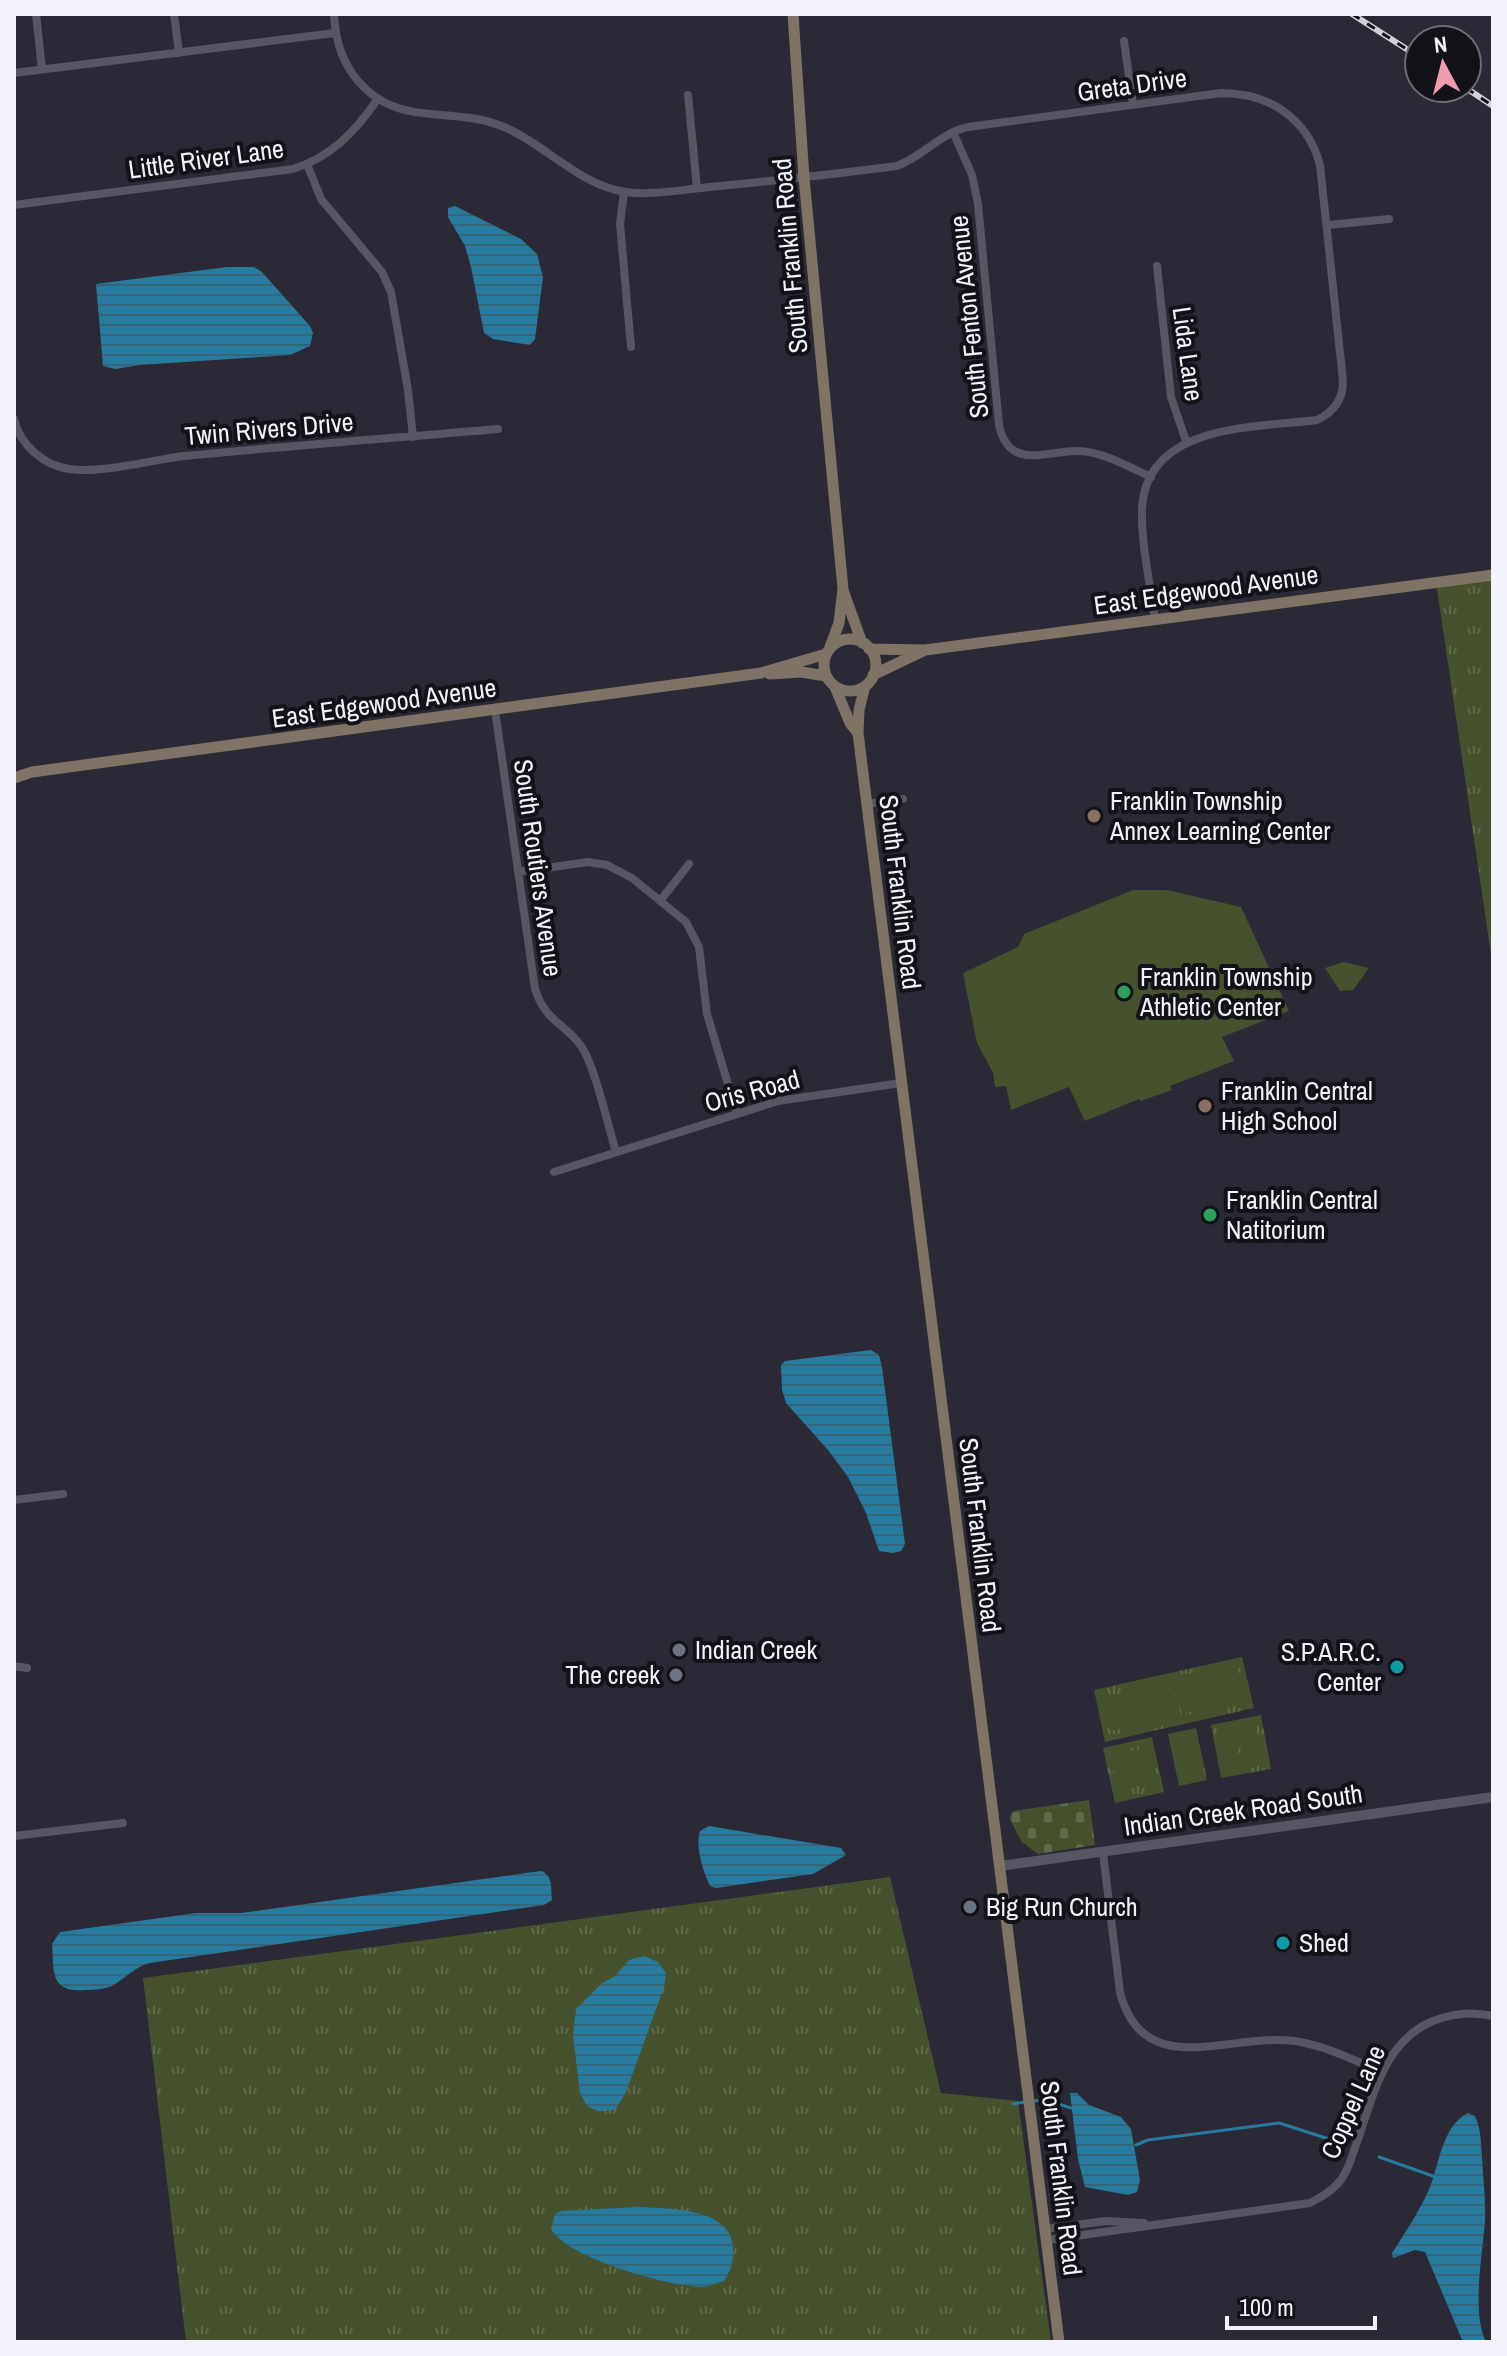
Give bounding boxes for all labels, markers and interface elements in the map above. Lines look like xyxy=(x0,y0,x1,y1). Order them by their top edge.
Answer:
north arrow xyxy=(1403,24,1483,104)
text: N xyxy=(1432,28,1449,60)
street label: Greta Drive xyxy=(1075,60,1189,110)
street label: Little River Lane xyxy=(126,130,286,187)
street label: South Franklin Road xyxy=(764,157,815,355)
street label: South Fenton Avenue xyxy=(940,214,997,420)
street label: Lida Lane xyxy=(1165,305,1212,403)
street label: Twin Rivers Drive xyxy=(183,404,355,453)
street label: East Edgewood Avenue xyxy=(1092,556,1320,623)
street label: East Edgewood Avenue xyxy=(270,669,498,736)
street label: South Routiers Avenue xyxy=(506,757,571,979)
place label: Franklin Township Annex Learning Center xyxy=(1109,783,1330,848)
street label: South Franklin Road xyxy=(871,793,930,991)
marker: Franklin Township Annex Learning Center xyxy=(1085,807,1103,825)
place label: Franklin Township Athletic Center xyxy=(1139,959,1313,1024)
marker: Franklin Township Athletic Center xyxy=(1115,983,1133,1001)
street label: Oris Road xyxy=(700,1061,803,1120)
place label: Franklin Central High School xyxy=(1221,1073,1373,1138)
marker: Franklin Central High School xyxy=(1196,1097,1214,1115)
place label: Franklin Central Natitorium xyxy=(1226,1182,1378,1247)
marker: Franklin Central Natitorium xyxy=(1201,1206,1219,1224)
street label: South Franklin Road xyxy=(951,1436,1010,1634)
place label: Indian Creek xyxy=(695,1632,817,1667)
place label: S.P.A.R.C. Center xyxy=(1281,1634,1381,1699)
marker: Indian Creek xyxy=(670,1641,688,1659)
place label: The creek xyxy=(565,1657,660,1692)
marker: S.P.A.R.C. Center xyxy=(1388,1658,1406,1676)
marker: The creek xyxy=(667,1666,685,1684)
street label: Indian Creek Road South xyxy=(1121,1775,1364,1844)
place label: Big Run Church xyxy=(986,1889,1138,1924)
marker: Big Run Church xyxy=(961,1898,979,1916)
place label: Shed xyxy=(1299,1925,1349,1960)
marker: Shed xyxy=(1274,1934,1292,1952)
street label: Coppel Lane xyxy=(1312,2039,1393,2164)
street label: South Franklin Road xyxy=(1032,2079,1091,2277)
scale bar xyxy=(1227,2280,1375,2330)
text: 100 m xyxy=(1239,2291,1294,2323)

